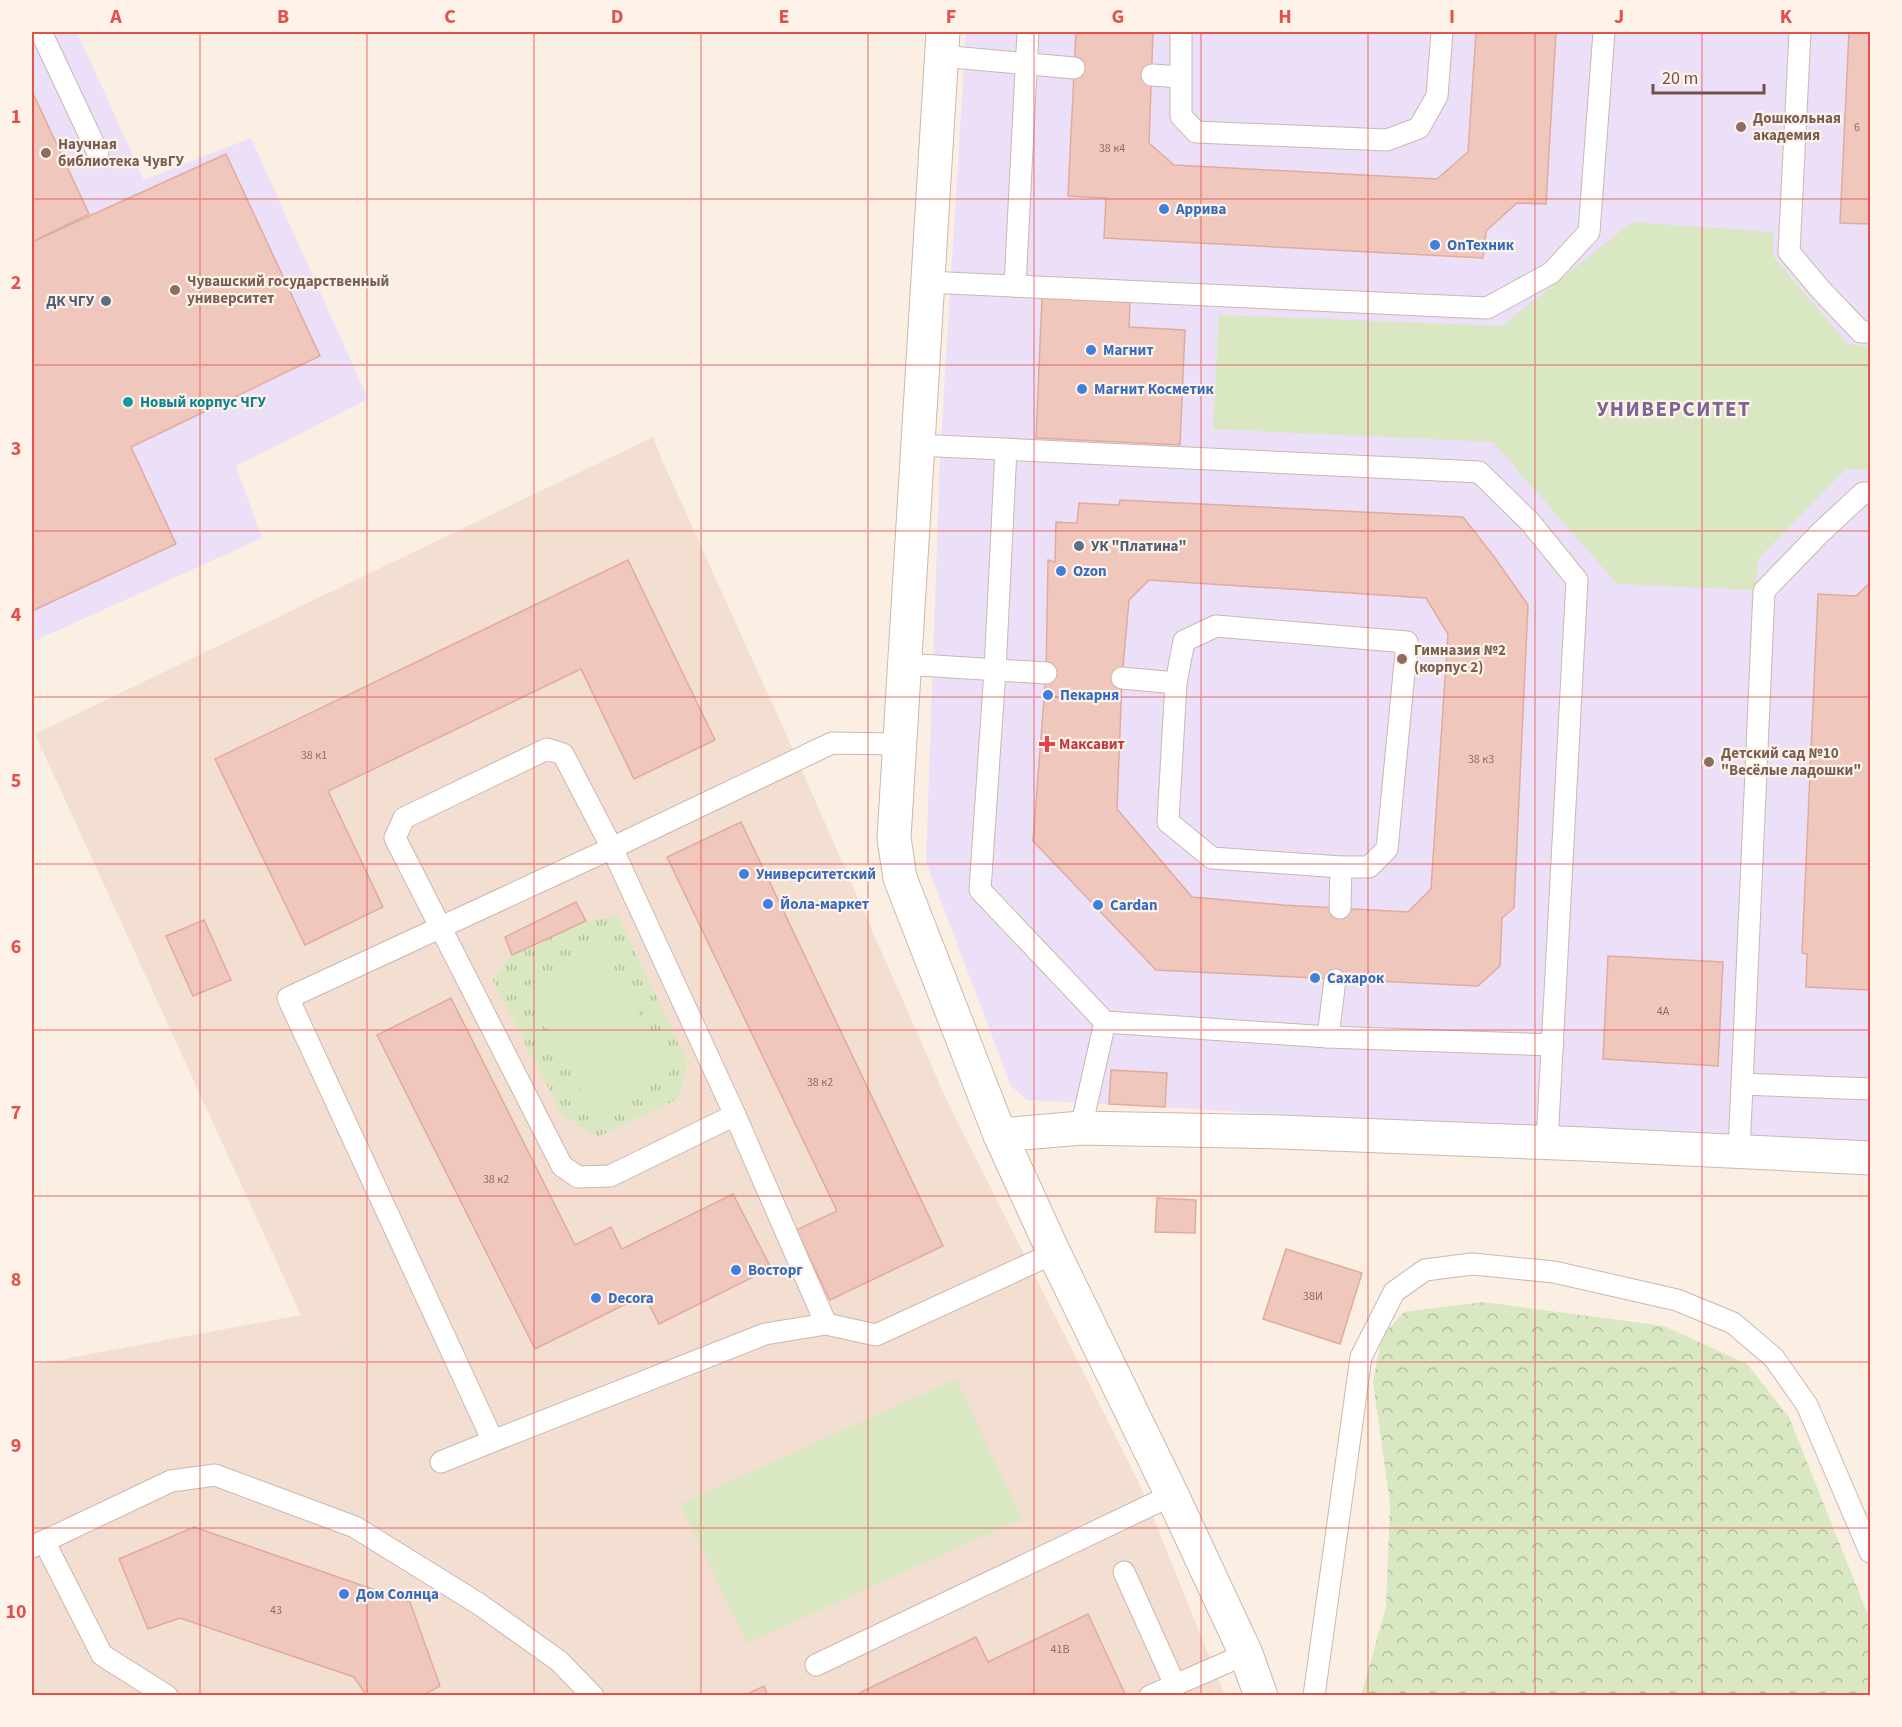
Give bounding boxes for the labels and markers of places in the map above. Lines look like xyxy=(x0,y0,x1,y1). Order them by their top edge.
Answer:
place label: Дошкольная академия xyxy=(1753,108,1841,146)
marker: Дошкольная академия xyxy=(1734,120,1748,134)
place label: Научная библиотека ЧувГУ xyxy=(58,134,185,172)
marker: Научная библиотека ЧувГУ xyxy=(39,146,53,160)
place label: Аррива xyxy=(1175,199,1226,220)
marker: Аррива xyxy=(1157,202,1171,216)
place label: OnТехник xyxy=(1447,235,1515,256)
marker: OnТехник xyxy=(1428,238,1442,252)
place label: Чувашский государственный университет xyxy=(187,271,389,309)
marker: Чувашский государственный университет xyxy=(168,283,182,297)
place label: ДК ЧГУ xyxy=(46,291,95,312)
marker: ДК ЧГУ xyxy=(99,294,113,308)
place label: Магнит xyxy=(1103,340,1154,361)
marker: Магнит xyxy=(1084,343,1098,357)
place label: Магнит Косметик xyxy=(1094,379,1215,400)
marker: Магнит Косметик xyxy=(1075,382,1089,396)
place label: Новый корпус ЧГУ xyxy=(140,392,267,413)
marker: Новый корпус ЧГУ xyxy=(121,395,135,409)
place label: УК "Платина" xyxy=(1091,536,1187,557)
marker: УК "Платина" xyxy=(1072,539,1086,553)
place label: Ozon xyxy=(1073,561,1107,582)
marker: Ozon xyxy=(1054,564,1068,578)
place label: Гимназия №2 (корпус 2) xyxy=(1414,640,1506,678)
marker: Гимназия №2 (корпус 2) xyxy=(1395,652,1409,666)
place label: Пекарня xyxy=(1060,685,1119,706)
marker: Пекарня xyxy=(1041,688,1055,702)
place label: Максавит xyxy=(1059,734,1125,755)
marker: Максавит xyxy=(1040,737,1054,751)
place label: Детский сад №10 "Весёлые ладошки" xyxy=(1721,743,1861,781)
marker: Детский сад №10 "Весёлые ладошки" xyxy=(1702,755,1716,769)
place label: Университетский xyxy=(756,864,876,885)
marker: Университетский xyxy=(737,867,751,881)
place label: Йола-маркет xyxy=(780,894,869,915)
place label: Cardan xyxy=(1110,895,1158,916)
marker: Йола-маркет xyxy=(761,897,775,911)
marker: Cardan xyxy=(1091,898,1105,912)
place label: Сахарок xyxy=(1327,968,1385,989)
marker: Сахарок xyxy=(1308,971,1322,985)
place label: Восторг xyxy=(748,1260,803,1281)
marker: Восторг xyxy=(729,1263,743,1277)
place label: Decora xyxy=(608,1288,654,1309)
marker: Decora xyxy=(589,1291,603,1305)
place label: Дом Солнца xyxy=(356,1584,439,1605)
marker: Дом Солнца xyxy=(337,1587,351,1601)

